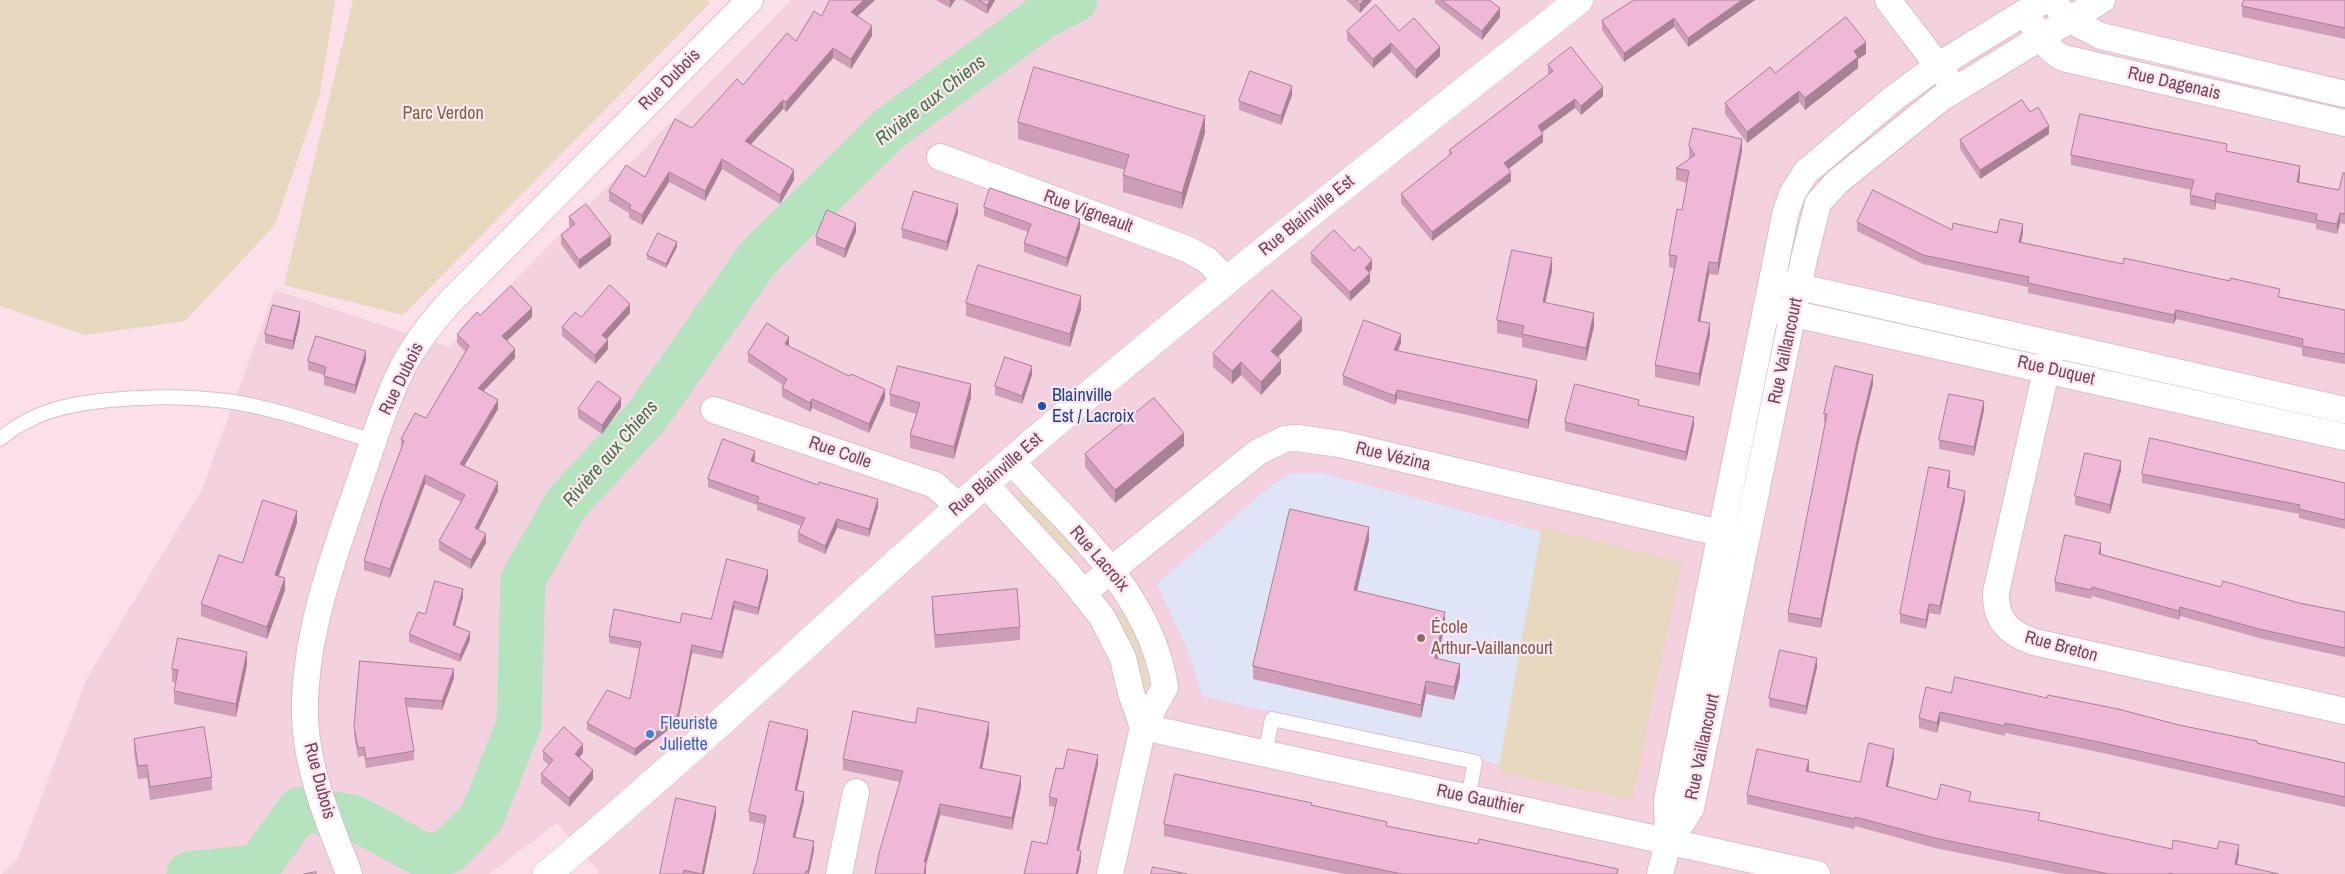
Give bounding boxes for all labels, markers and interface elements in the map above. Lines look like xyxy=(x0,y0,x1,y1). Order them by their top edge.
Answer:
street label: Rue Dubois xyxy=(635,45,705,115)
water label: Rivière aux Chiens xyxy=(871,51,991,151)
street label: Rue Dagenais xyxy=(2126,63,2222,105)
park label: Parc Verdon xyxy=(402,103,484,125)
street label: Rue Blainville Est xyxy=(1255,171,1359,261)
street label: Rue Vigneault xyxy=(1040,186,1136,238)
street label: Rue Vaillancourt xyxy=(1764,296,1808,406)
street label: Rue Dubois xyxy=(375,339,429,419)
street label: Rue Duquet xyxy=(2015,352,2097,390)
place label: Blainville Est / Lacroix xyxy=(1052,385,1134,428)
water label: Rivière aux Chiens xyxy=(559,396,663,512)
marker: Blainville Est / Lacroix xyxy=(1036,400,1048,412)
street label: Rue Blainville Est xyxy=(945,429,1047,521)
street label: Rue Colle xyxy=(806,432,874,474)
street label: Rue Vézina xyxy=(1353,438,1433,476)
street label: Rue Lacroix xyxy=(1065,522,1133,596)
place label: École Arthur-Vaillancourt xyxy=(1431,617,1553,660)
street label: Rue Breton xyxy=(2022,627,2100,667)
marker: École Arthur-Vaillancourt xyxy=(1415,632,1427,644)
street label: Rue Vaillancourt xyxy=(1681,692,1725,802)
place label: Fleuriste Juliette xyxy=(660,713,717,756)
marker: Fleuriste Juliette xyxy=(644,728,656,740)
street label: Rue Dubois xyxy=(298,741,340,821)
street label: Rue Gauthier xyxy=(1434,780,1526,820)

